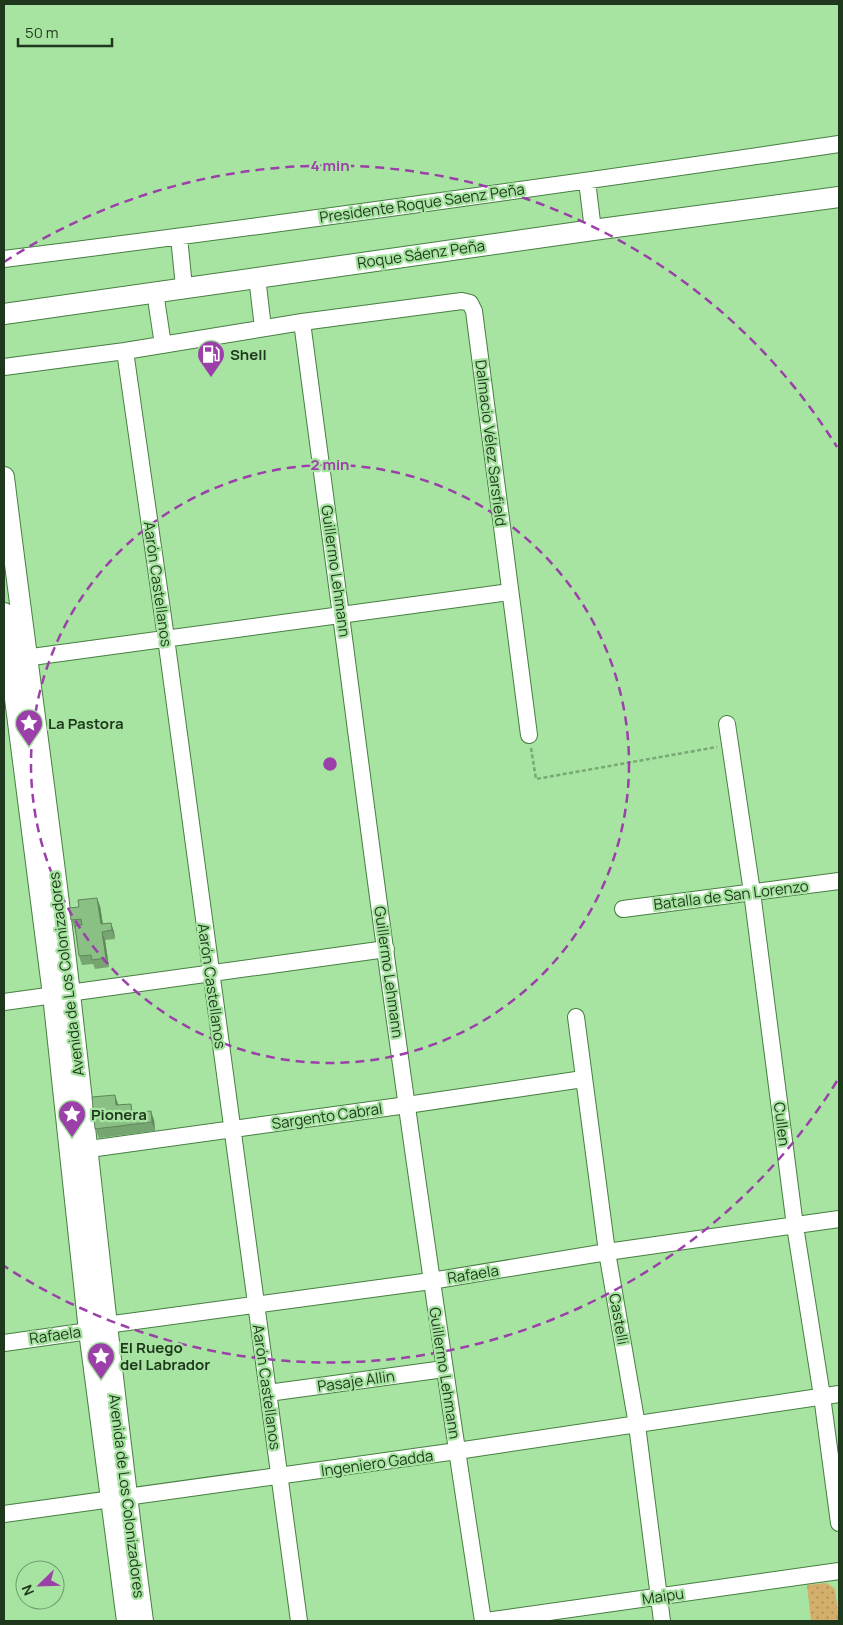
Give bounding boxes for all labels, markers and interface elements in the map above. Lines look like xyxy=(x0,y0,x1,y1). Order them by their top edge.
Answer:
scale bar xyxy=(18,15,111,47)
text: 50 m xyxy=(25,22,59,43)
text: 4 min xyxy=(310,155,350,176)
street label: Presidente Roque Saenz Peña xyxy=(318,178,526,228)
street label: Roque Sáenz Peña xyxy=(356,235,486,273)
fuel station icon: Shell xyxy=(196,339,226,378)
place label: Shell xyxy=(230,344,267,365)
street label: Dalmacio Vélez Sarsfield xyxy=(470,359,512,527)
text: 2 min xyxy=(310,454,350,475)
street label: Guillermo Lehmann xyxy=(316,504,356,638)
street label: Aarón Castellanos xyxy=(139,520,177,648)
place icon: La Pastora xyxy=(14,708,44,747)
place label: La Pastora xyxy=(48,713,124,734)
centre of rings xyxy=(321,755,339,773)
street label: Avenida de Los Colonizadores xyxy=(43,871,89,1077)
street label: Batalla de San Lorenzo xyxy=(652,875,810,915)
street label: Guillermo Lehmann xyxy=(369,905,409,1039)
street label: Aarón Castellanos xyxy=(193,922,231,1050)
street label: Sargento Cabral xyxy=(270,1098,384,1134)
place icon: Pionera xyxy=(57,1099,87,1138)
street label: Cullen xyxy=(769,1101,795,1147)
place label: Pionera xyxy=(91,1104,147,1125)
street label: Rafaela xyxy=(446,1260,500,1288)
street label: Castelli xyxy=(604,1292,634,1346)
street label: Guillermo Lehmann xyxy=(424,1306,466,1440)
street label: Rafaela xyxy=(28,1321,82,1349)
street label: Aarón Castellanos xyxy=(248,1323,286,1451)
place label: El Ruego del Labrador xyxy=(120,1337,210,1375)
place icon: El Ruego del Labrador xyxy=(86,1341,116,1380)
street label: Pasaje Allin xyxy=(316,1365,396,1397)
street label: Avenida de Los Colonizadores xyxy=(104,1393,150,1599)
street label: Ingeniero Gadda xyxy=(320,1445,434,1481)
north arrow xyxy=(15,1560,65,1610)
text: N xyxy=(17,1582,38,1599)
street label: Maipu xyxy=(641,1583,685,1609)

